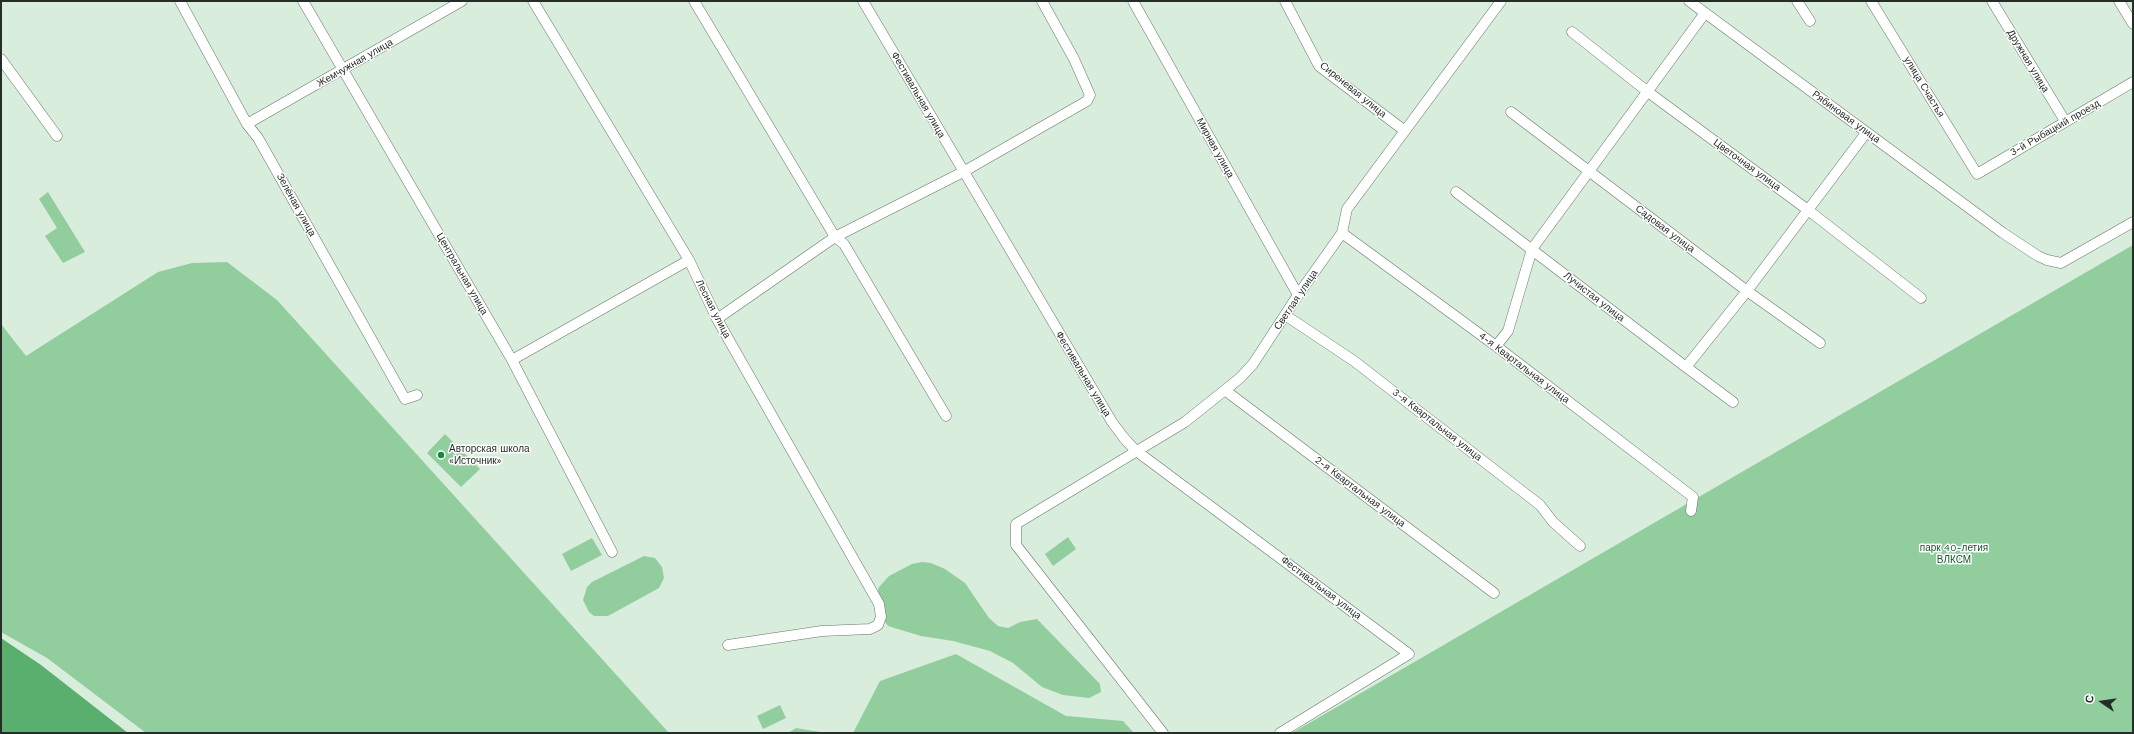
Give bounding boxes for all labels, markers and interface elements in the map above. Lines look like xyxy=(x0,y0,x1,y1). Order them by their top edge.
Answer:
street label: Дружная улица xyxy=(2004,27,2052,95)
street label: Жемчужная улица xyxy=(315,36,395,90)
street label: Фестивальная улица xyxy=(888,50,948,140)
street label: улица Счастья xyxy=(1901,54,1947,120)
street label: Сиреневая улица xyxy=(1317,60,1389,120)
street label: Рябиновая улица xyxy=(1810,88,1882,146)
street label: 3-й Рыбацкий проезд xyxy=(2008,97,2102,159)
street label: Мирная улица xyxy=(1194,116,1236,180)
street label: Цветочная улица xyxy=(1711,137,1783,193)
street label: Зелёная улица xyxy=(274,171,318,239)
street label: Садовая улица xyxy=(1633,203,1697,255)
street label: Центральная улица xyxy=(434,231,490,317)
street label: Светлая улица xyxy=(1272,268,1320,332)
street label: Лучистая улица xyxy=(1561,270,1627,324)
street label: Лесная улица xyxy=(693,278,733,340)
street label: Фестивальная улица xyxy=(1053,329,1113,419)
street label: 4-я Квартальная улица xyxy=(1476,330,1572,406)
street label: 3-я Квартальная улица xyxy=(1390,386,1484,464)
place label: Авторская школа «Источник» xyxy=(449,443,530,466)
marker: Авторская школа «Источник» xyxy=(436,450,446,460)
street label: 2-я Квартальная улица xyxy=(1312,454,1408,530)
park label: парк 40-летия ВЛКСМ xyxy=(1920,542,1988,566)
street label: Фестивальная улица xyxy=(1278,554,1364,622)
north arrow xyxy=(2082,682,2122,722)
text: С xyxy=(2083,694,2097,705)

